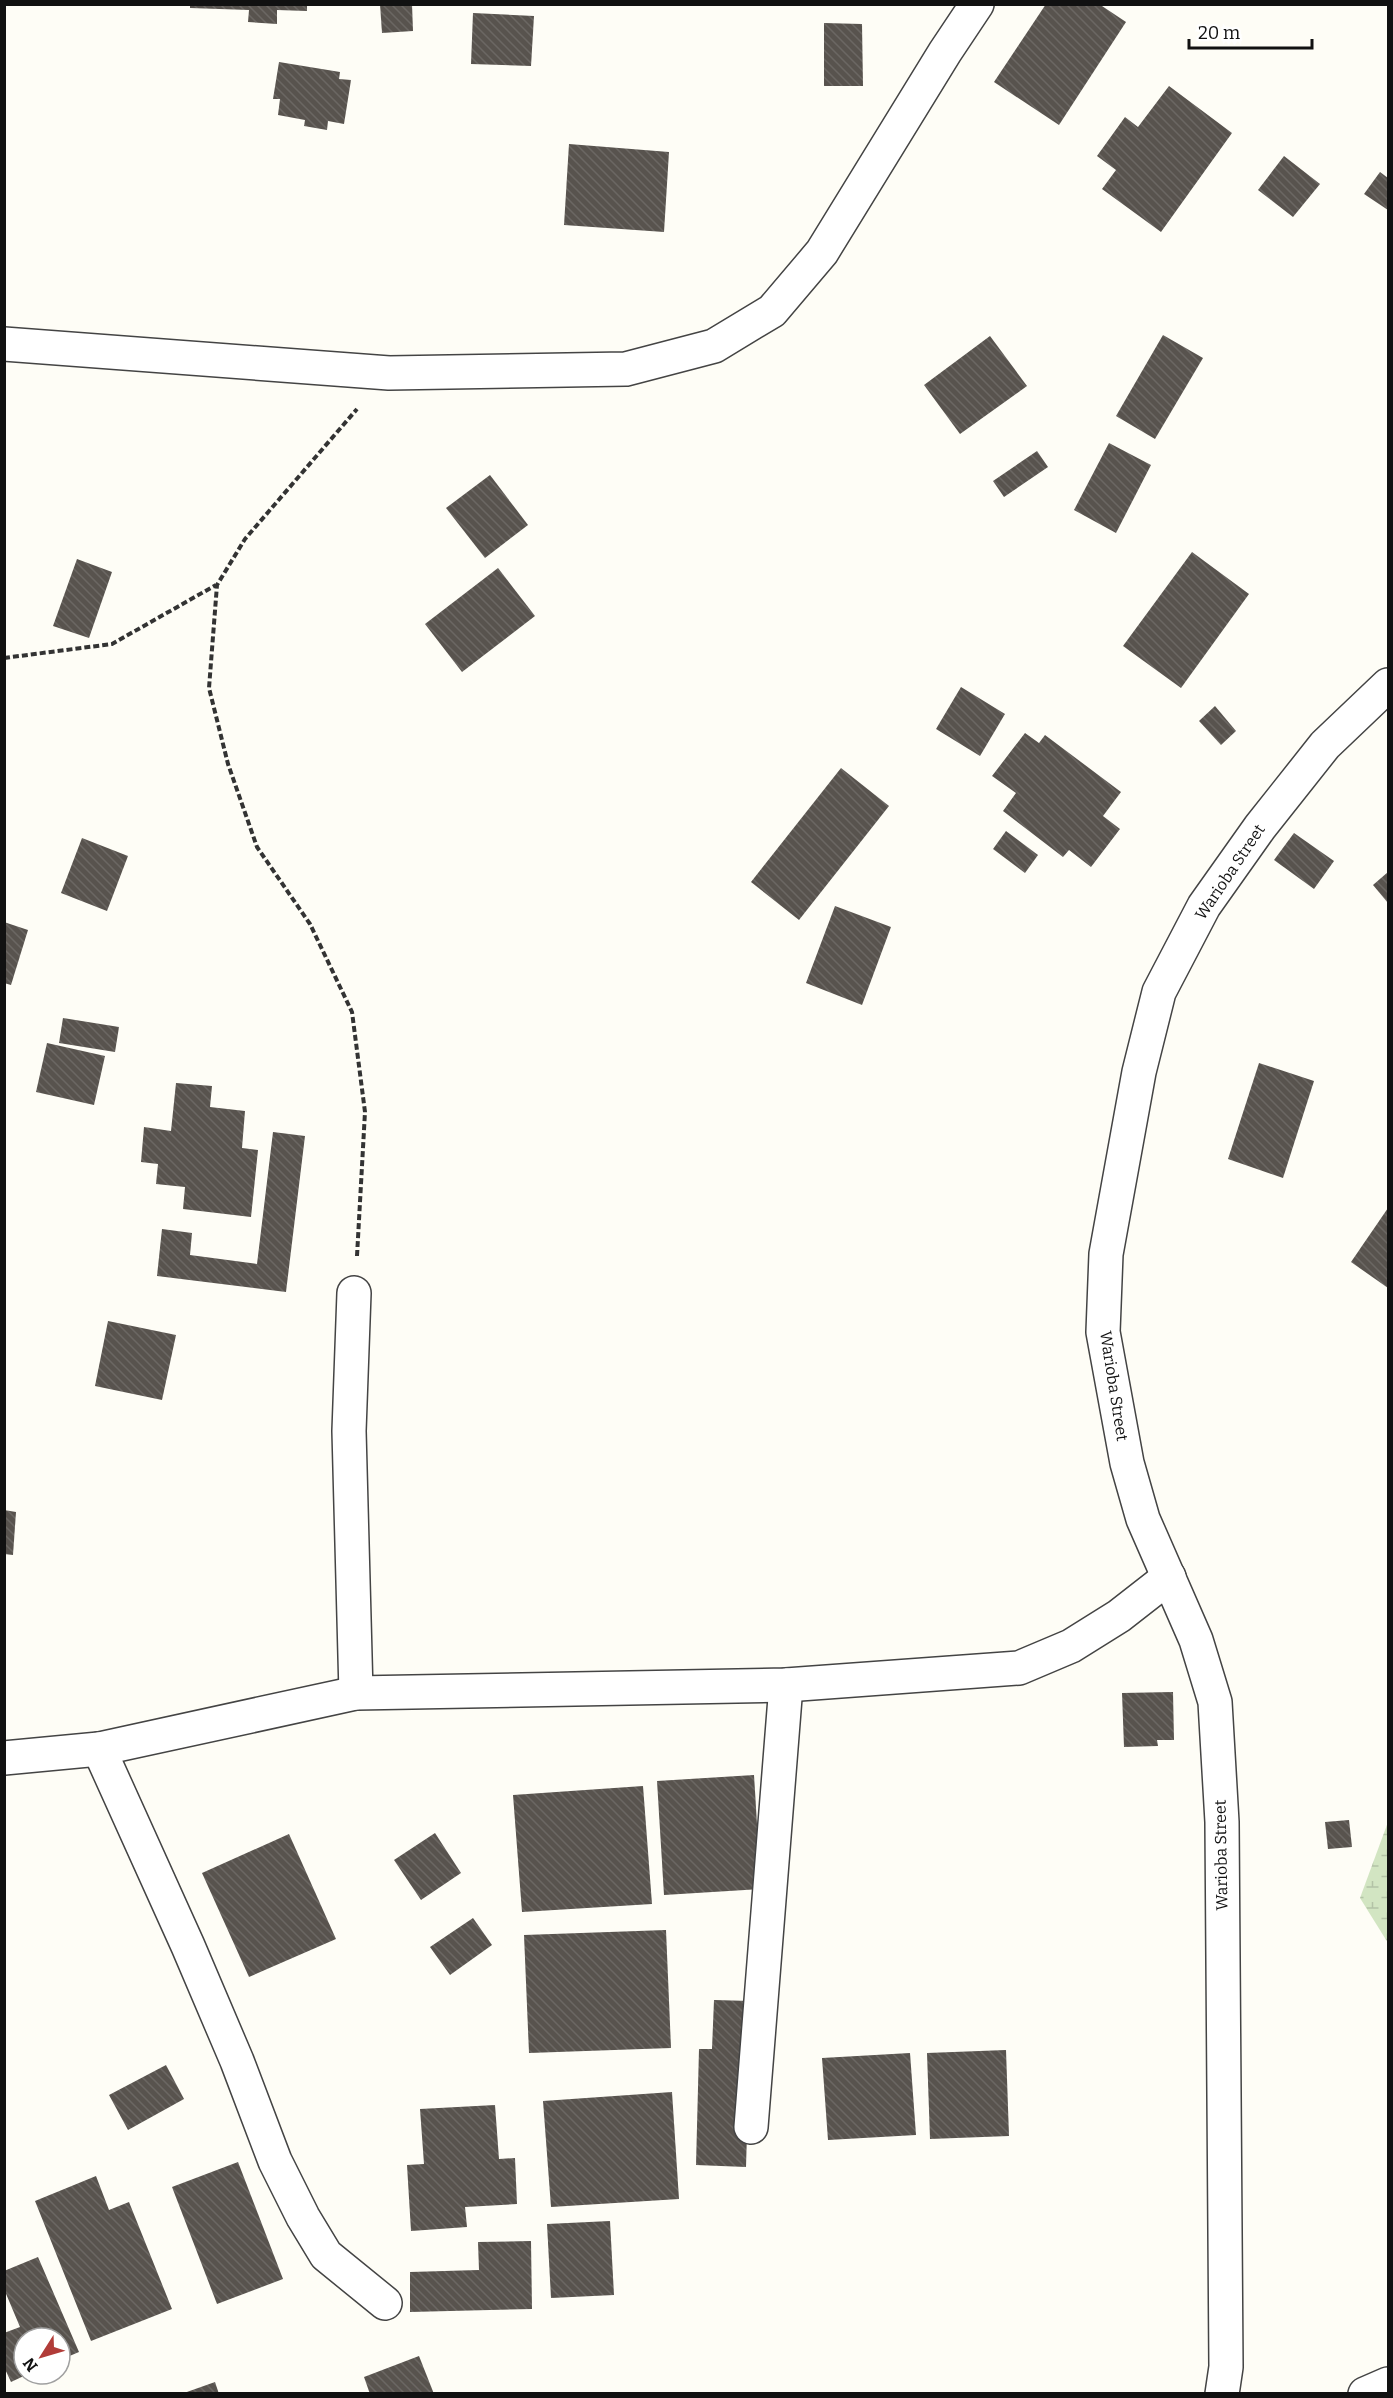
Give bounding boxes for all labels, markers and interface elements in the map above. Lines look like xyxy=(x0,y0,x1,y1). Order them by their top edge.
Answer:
scale bar xyxy=(1189,12,1312,50)
text: 20 m xyxy=(1198,22,1240,44)
street label: Warioba Street xyxy=(1191,821,1269,923)
street label: Warioba Street xyxy=(1096,1330,1132,1443)
street label: Warioba Street xyxy=(1211,1799,1231,1911)
north arrow xyxy=(12,2326,72,2386)
text: N xyxy=(19,2354,42,2375)

